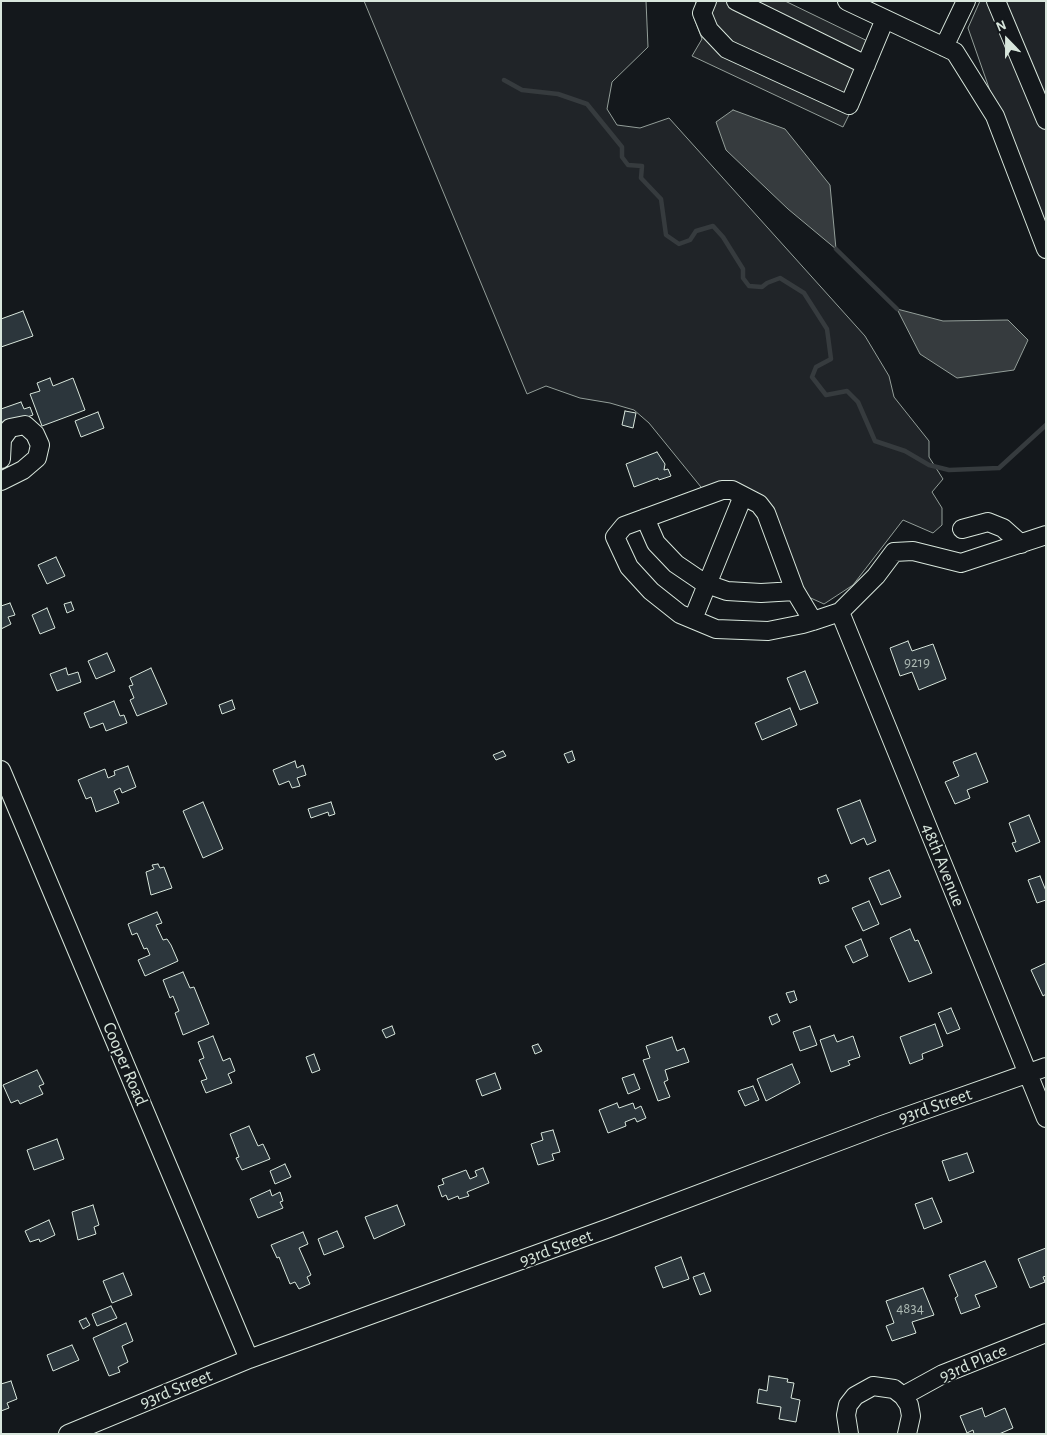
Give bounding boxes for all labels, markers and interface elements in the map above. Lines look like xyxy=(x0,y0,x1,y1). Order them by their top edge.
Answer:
north arrow xyxy=(982,15,1032,65)
text: N xyxy=(994,18,1009,34)
house number: 9219 xyxy=(904,653,930,671)
street label: 48th Avenue xyxy=(917,820,969,910)
street label: Cooper Road xyxy=(98,1019,152,1109)
street label: 93rd Street xyxy=(895,1083,975,1129)
street label: 93rd Street xyxy=(516,1225,596,1271)
house number: 4834 xyxy=(896,1299,924,1317)
street label: 93rd Place xyxy=(936,1339,1010,1387)
street label: 93rd Street xyxy=(137,1365,215,1413)

